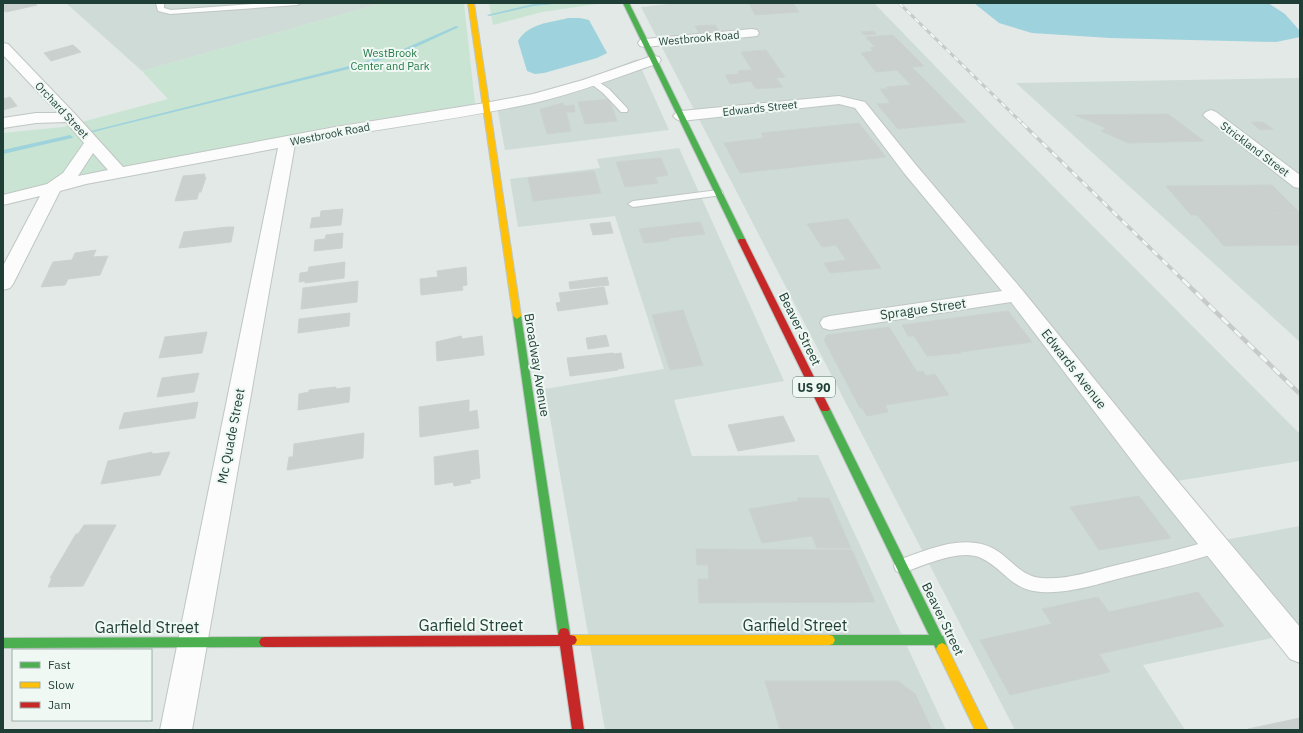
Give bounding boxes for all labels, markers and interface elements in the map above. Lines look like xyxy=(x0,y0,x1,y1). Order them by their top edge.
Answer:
street label: Westbrook Road xyxy=(658,27,740,49)
park label: WestBrook Center and Park xyxy=(351,46,430,73)
street label: Orchard Street xyxy=(32,79,92,141)
street label: Edwards Street xyxy=(722,97,798,119)
street label: Westbrook Road xyxy=(289,119,371,149)
street label: Strickland Street xyxy=(1218,119,1292,180)
street label: Beaver Street xyxy=(775,290,825,368)
street label: Sprague Street xyxy=(879,295,967,323)
street label: Broadway Avenue xyxy=(520,312,554,418)
street label: Edwards Avenue xyxy=(1037,326,1111,412)
road number: US 90 xyxy=(793,377,835,397)
street label: Mc Quade Street xyxy=(213,387,249,485)
street label: Beaver Street xyxy=(918,580,968,658)
street label: Garfield Street xyxy=(419,615,523,635)
street label: Garfield Street xyxy=(743,615,847,635)
street label: Garfield Street xyxy=(95,617,199,637)
legend xyxy=(12,649,152,721)
text: Fast xyxy=(48,657,71,672)
text: Slow xyxy=(48,677,74,692)
text: Jam xyxy=(48,697,71,712)

